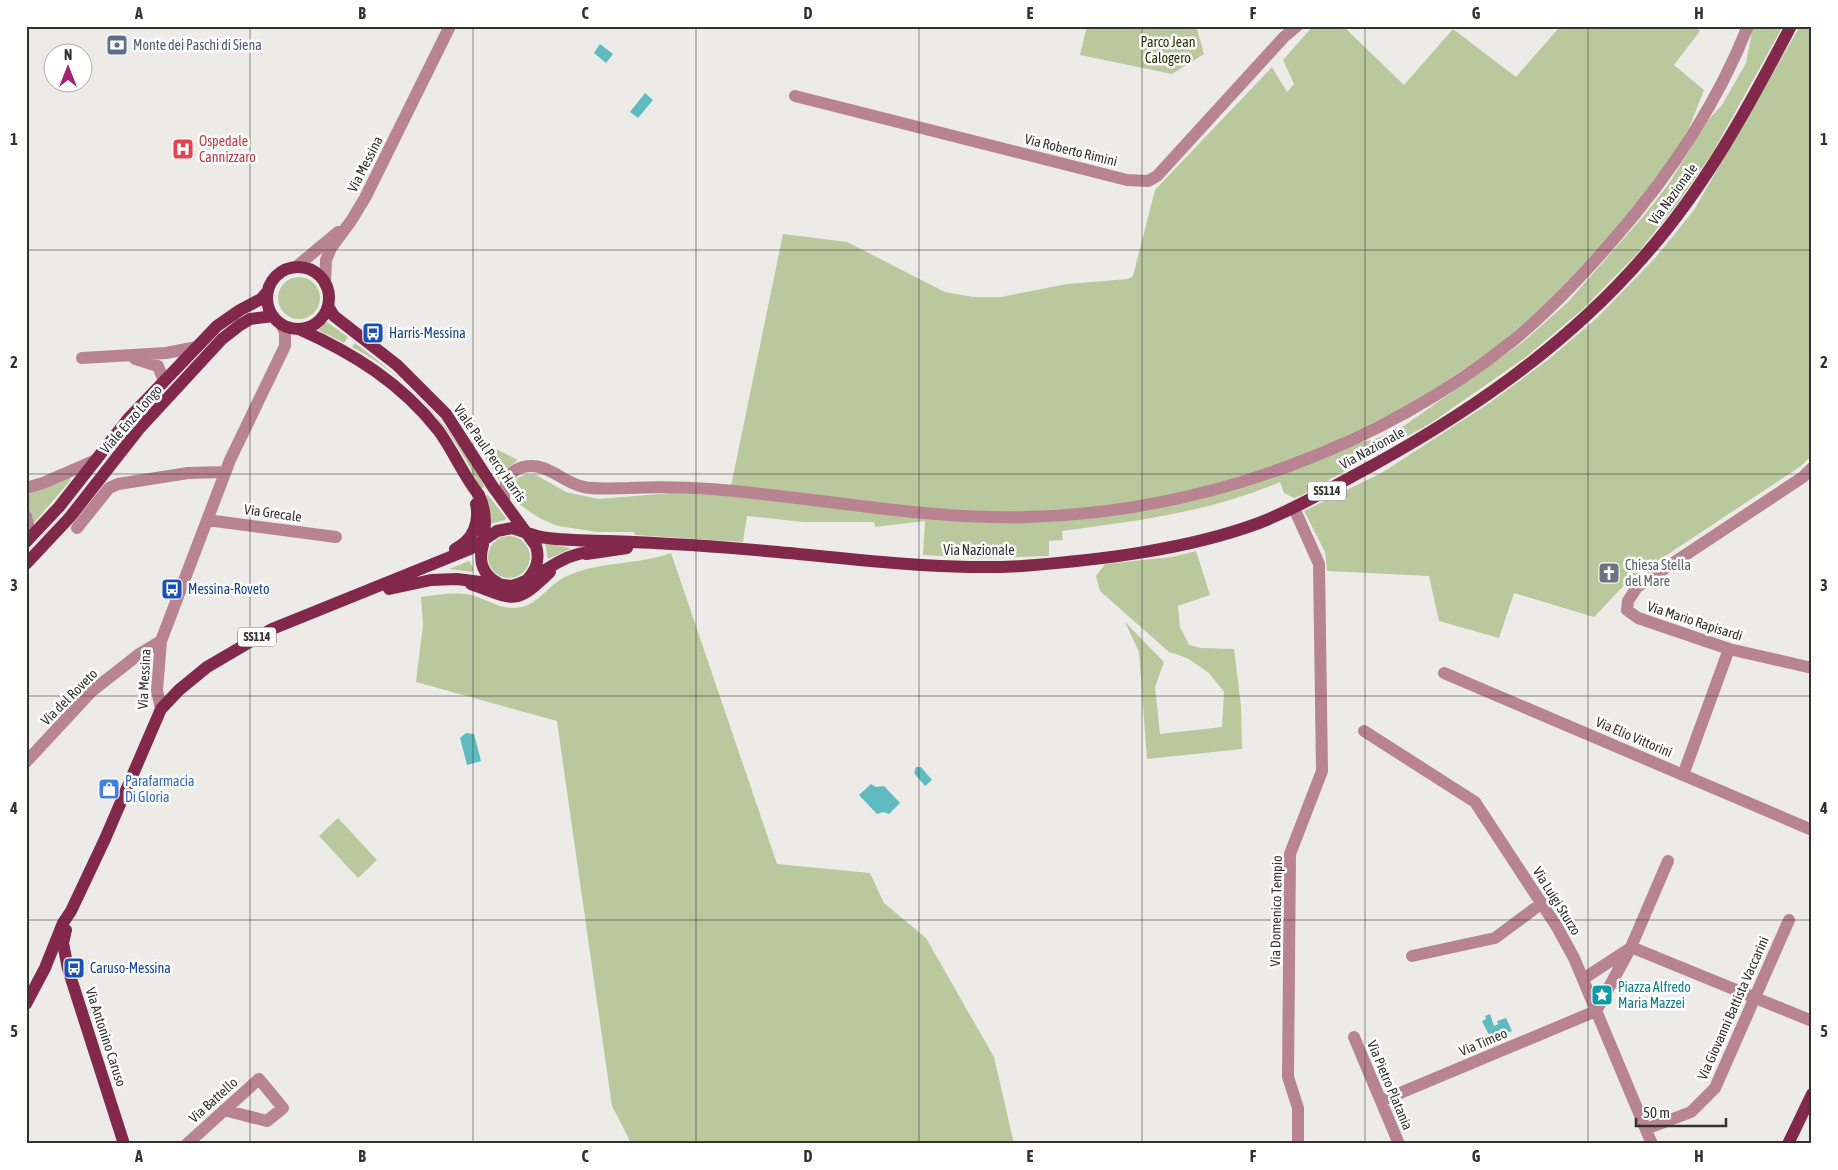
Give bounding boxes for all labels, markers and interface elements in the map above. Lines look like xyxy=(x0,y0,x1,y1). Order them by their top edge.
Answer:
text: A xyxy=(134,4,143,22)
text: B xyxy=(358,4,366,22)
text: C xyxy=(581,4,589,22)
text: D xyxy=(804,4,813,22)
text: E xyxy=(1027,4,1034,22)
text: F xyxy=(1250,4,1257,22)
text: G xyxy=(1472,4,1481,22)
text: H xyxy=(1694,4,1704,22)
bank icon: Monte dei Paschi di Siena xyxy=(105,33,129,57)
park label: Parco Jean Calogero xyxy=(1140,34,1196,66)
place label: Monte dei Paschi di Siena xyxy=(133,37,262,53)
north arrow xyxy=(42,42,92,92)
text: N xyxy=(64,47,72,63)
text: 1 xyxy=(10,130,18,148)
text: 1 xyxy=(1820,130,1828,148)
street label: Via Roberto Rimini xyxy=(1023,131,1119,169)
place label: Ospedale Cannizzaro xyxy=(199,133,256,165)
street label: Via Messina xyxy=(344,133,386,195)
hospital icon: Ospedale Cannizzaro xyxy=(171,137,195,161)
street label: Via Nazionale xyxy=(1646,160,1700,228)
bus stop icon: Harris-Messina xyxy=(361,321,385,345)
place label: Harris-Messina xyxy=(389,325,466,341)
text: 2 xyxy=(10,353,18,371)
text: 2 xyxy=(1820,353,1828,371)
street label: Viale Enzo Longo xyxy=(97,381,165,457)
street label: Viale Paul Percy Harris xyxy=(450,401,530,505)
street label: Via Nazionale xyxy=(1337,424,1407,472)
road number: SS114 xyxy=(1308,482,1346,501)
street label: Via Grecale xyxy=(243,501,303,525)
street label: Via Nazionale xyxy=(943,542,1015,558)
place label: Chiesa Stella del Mare xyxy=(1625,557,1691,589)
church icon: Chiesa Stella del Mare xyxy=(1597,561,1621,585)
text: 3 xyxy=(10,576,18,594)
text: 3 xyxy=(1820,576,1828,594)
bus stop icon: Messina-Roveto xyxy=(160,577,184,601)
place label: Messina-Roveto xyxy=(188,581,270,597)
street label: Via Mario Rapisardi xyxy=(1645,598,1745,644)
road number: SS114 xyxy=(238,628,276,646)
street label: Via Messina xyxy=(134,648,154,710)
street label: Via del Roveto xyxy=(38,666,100,728)
street label: Via Elio Vittorini xyxy=(1593,714,1675,760)
place label: Parafarmacia Di Gloria xyxy=(125,773,194,805)
shop icon: Parafarmacia Di Gloria xyxy=(97,777,121,801)
text: 4 xyxy=(9,799,18,817)
text: 4 xyxy=(1819,799,1828,817)
street label: Via Domenico Tempio xyxy=(1267,855,1285,967)
street label: Via Luigi Sturzo xyxy=(1530,864,1584,938)
street label: Via Giovanni Battista Vaccarini xyxy=(1694,934,1772,1082)
bus stop icon: Caruso-Messina xyxy=(62,956,86,980)
place label: Caruso-Messina xyxy=(90,960,171,976)
place label: Piazza Alfredo Maria Mazzei xyxy=(1618,979,1691,1011)
place icon: Piazza Alfredo Maria Mazzei xyxy=(1590,983,1614,1007)
street label: Via Antonino Caruso xyxy=(82,985,130,1089)
text: 5 xyxy=(10,1022,18,1040)
text: 5 xyxy=(1820,1022,1828,1040)
street label: Via Timeo xyxy=(1457,1025,1509,1059)
street label: Via Pietro Platania xyxy=(1364,1038,1416,1132)
street label: Via Battello xyxy=(185,1074,241,1126)
scale bar xyxy=(1636,1095,1726,1127)
text: 50 m xyxy=(1643,1104,1670,1121)
text: A xyxy=(134,1147,143,1165)
text: B xyxy=(358,1147,366,1165)
text: C xyxy=(581,1147,589,1165)
text: D xyxy=(804,1147,813,1165)
text: E xyxy=(1027,1147,1034,1165)
text: F xyxy=(1250,1147,1257,1165)
text: G xyxy=(1472,1147,1481,1165)
text: H xyxy=(1694,1147,1704,1165)

